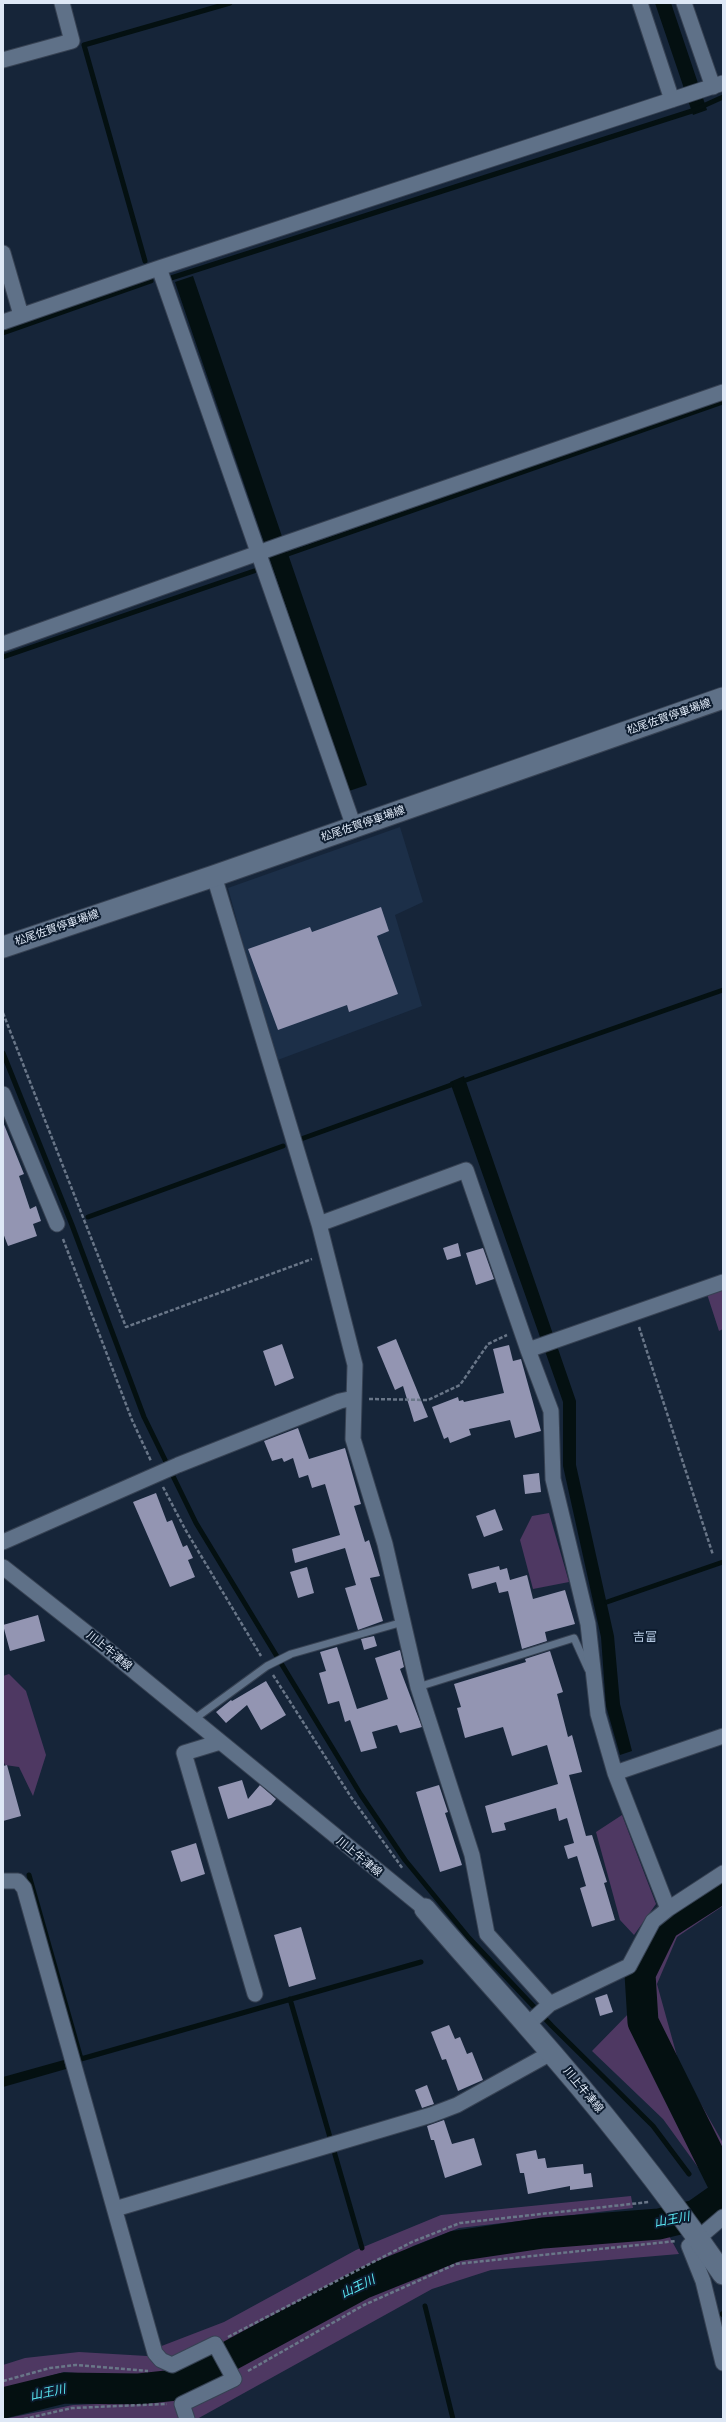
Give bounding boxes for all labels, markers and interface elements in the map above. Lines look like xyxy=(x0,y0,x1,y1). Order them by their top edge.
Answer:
street label: 松尾佐賀停車場線 xyxy=(625,696,713,738)
street label: 松尾佐賀停車場線 xyxy=(319,803,407,845)
street label: 松尾佐賀停車場線 xyxy=(13,907,101,949)
street label: 川上牛津線 xyxy=(83,1629,135,1673)
district label: 吉富 xyxy=(633,1631,657,1645)
street label: 川上牛津線 xyxy=(333,1835,385,1879)
street label: 川上牛津線 xyxy=(560,2065,606,2115)
water label: 山王川 xyxy=(653,2209,691,2231)
water label: 山王川 xyxy=(339,2273,377,2301)
water label: 山王川 xyxy=(29,2382,67,2404)

